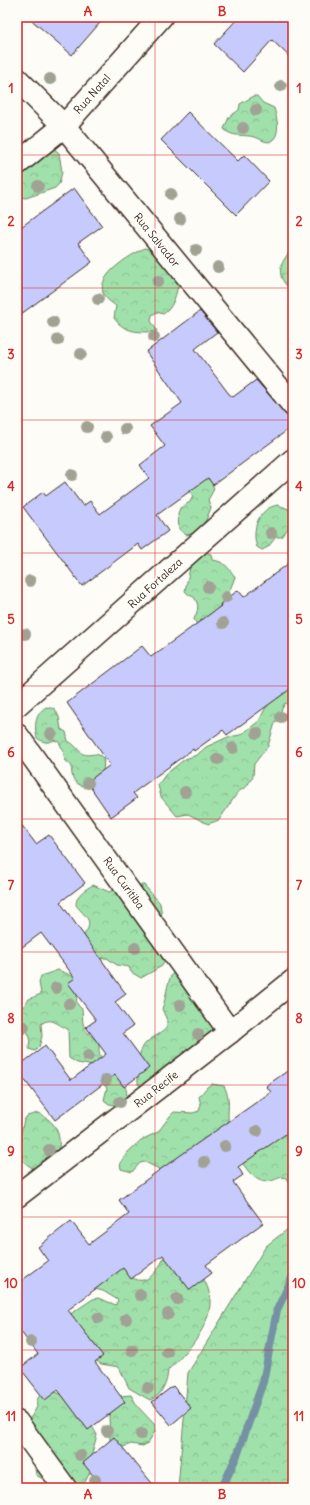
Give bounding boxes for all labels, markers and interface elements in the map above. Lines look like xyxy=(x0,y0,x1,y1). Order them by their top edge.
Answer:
text: A xyxy=(84,3,93,20)
text: B xyxy=(218,3,227,20)
street label: Rua Natal xyxy=(71,71,113,117)
text: 1 xyxy=(8,80,14,97)
text: 1 xyxy=(296,80,302,97)
street label: Rua Salvador xyxy=(131,210,183,270)
text: 2 xyxy=(7,213,15,230)
text: 2 xyxy=(295,213,303,230)
text: 3 xyxy=(7,346,15,363)
text: 3 xyxy=(295,346,303,363)
text: 4 xyxy=(7,478,15,495)
text: 4 xyxy=(295,478,303,495)
street label: Rua Fortaleza xyxy=(125,555,185,611)
text: 5 xyxy=(7,611,15,628)
text: 5 xyxy=(295,611,303,628)
text: 6 xyxy=(7,744,15,761)
text: 6 xyxy=(295,744,303,761)
street label: Rua Curitiba xyxy=(100,854,148,912)
text: 7 xyxy=(8,877,15,894)
text: 7 xyxy=(296,877,303,894)
text: 8 xyxy=(7,1010,15,1027)
text: 8 xyxy=(295,1010,303,1027)
street label: Rua Recife xyxy=(131,1067,181,1111)
text: 9 xyxy=(7,1143,15,1160)
text: 9 xyxy=(295,1143,303,1160)
text: 10 xyxy=(4,1275,18,1292)
text: 10 xyxy=(292,1275,306,1292)
text: 11 xyxy=(6,1408,16,1425)
text: 11 xyxy=(294,1408,304,1425)
text: A xyxy=(84,1486,93,1503)
text: B xyxy=(218,1486,227,1503)

